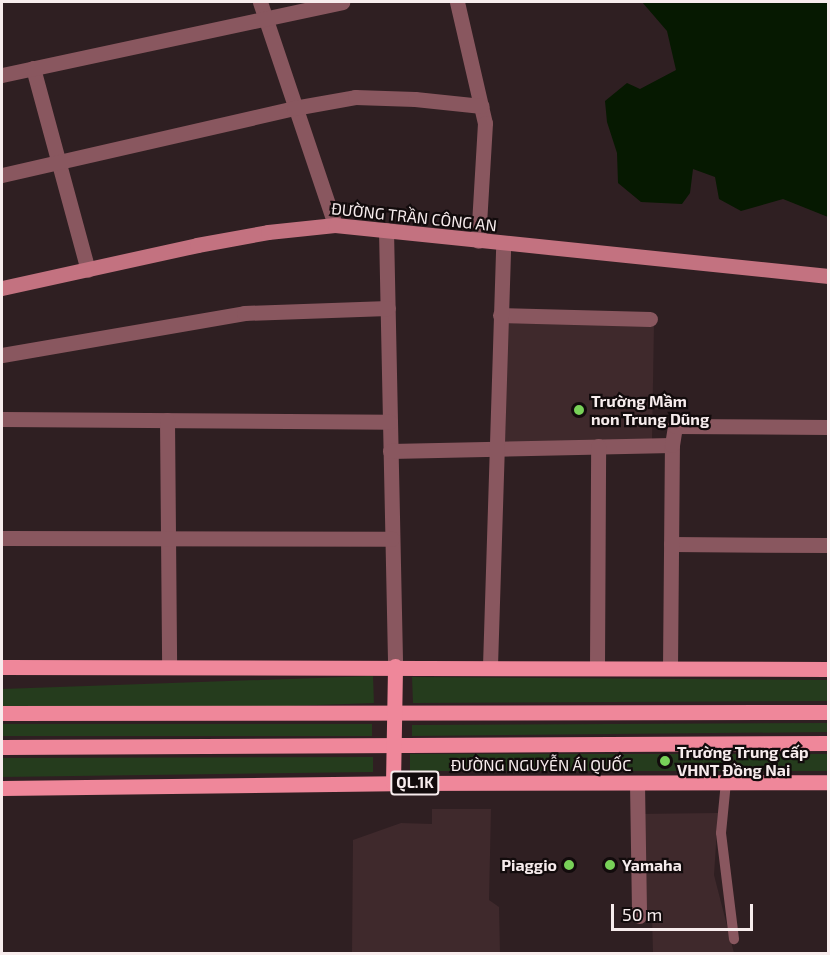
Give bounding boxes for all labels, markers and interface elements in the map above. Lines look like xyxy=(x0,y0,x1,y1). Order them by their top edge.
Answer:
street label: ĐƯỜNG TRẦN CÔNG AN xyxy=(330,199,498,235)
place label: Trường Mầm non Trung Dũng xyxy=(591,391,710,429)
marker: Trường Mầm non Trung Dũng xyxy=(572,403,586,417)
place label: Trường Trung cấp VHNT Đồng Nai xyxy=(677,742,809,780)
marker: Trường Trung cấp VHNT Đồng Nai xyxy=(658,754,672,768)
street label: ĐƯỜNG NGUYỄN ÁI QUỐC xyxy=(450,755,632,775)
road number: QL.1K xyxy=(390,771,440,795)
place label: Piaggio xyxy=(501,855,557,875)
place label: Yamaha xyxy=(622,855,682,875)
marker: Piaggio xyxy=(562,858,576,872)
marker: Yamaha xyxy=(603,858,617,872)
scale bar xyxy=(614,892,756,930)
text: 50 m xyxy=(622,903,662,925)

